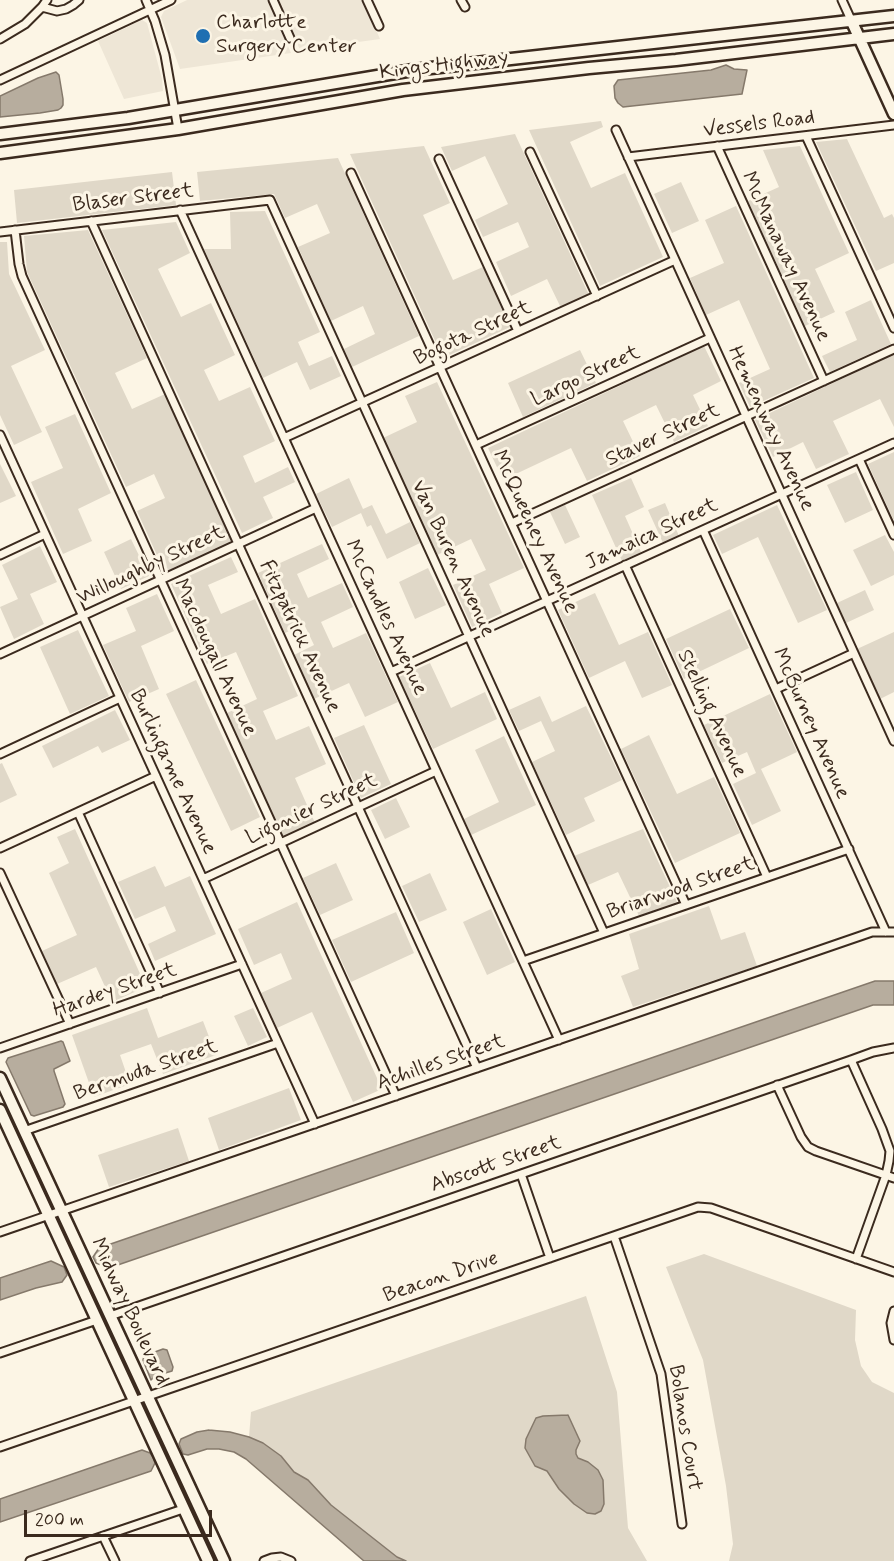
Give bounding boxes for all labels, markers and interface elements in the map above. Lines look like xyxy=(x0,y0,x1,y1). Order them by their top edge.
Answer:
place label: Charlotte Surgery Center xyxy=(216,11,357,61)
marker: Charlotte Surgery Center xyxy=(194,27,212,45)
street label: Kings Highway xyxy=(378,46,510,86)
street label: Vessels Road xyxy=(702,106,816,144)
street label: McManaway Avenue xyxy=(735,168,835,346)
street label: Blaser Street xyxy=(71,179,195,219)
street label: Bogota Street xyxy=(410,296,536,372)
street label: Largo Street xyxy=(528,341,644,413)
street label: Hemenway Avenue xyxy=(721,343,819,515)
street label: Staver Street xyxy=(602,399,724,473)
street label: McQueeney Avenue xyxy=(485,447,583,617)
street label: Van Buren Avenue xyxy=(405,476,499,642)
street label: Jamaica Street xyxy=(582,493,722,577)
street label: Willoughby Street xyxy=(73,521,229,611)
street label: McCandles Avenue xyxy=(338,536,432,700)
street label: Fitzpatrick Avenue xyxy=(253,557,345,717)
street label: Macdougall Avenue xyxy=(167,575,261,741)
street label: McBurney Avenue xyxy=(765,645,855,803)
street label: Stelling Avenue xyxy=(670,646,752,782)
street label: Burlingame Avenue xyxy=(123,685,221,859)
street label: Ligonier Street xyxy=(242,769,382,851)
street label: Briarwood Street xyxy=(604,852,758,926)
street label: Hardey Street xyxy=(50,958,180,1024)
street label: Achilles Street xyxy=(374,1029,508,1097)
street label: Bermuda Street xyxy=(71,1035,221,1107)
street label: Abscott Street xyxy=(428,1131,564,1199)
street label: Midway Boulevard xyxy=(84,1234,174,1390)
street label: Beacon Drive xyxy=(380,1247,502,1309)
street label: Bolanos Court xyxy=(662,1363,706,1493)
scale bar xyxy=(27,1498,214,1536)
text: 200 m xyxy=(35,1508,84,1532)

